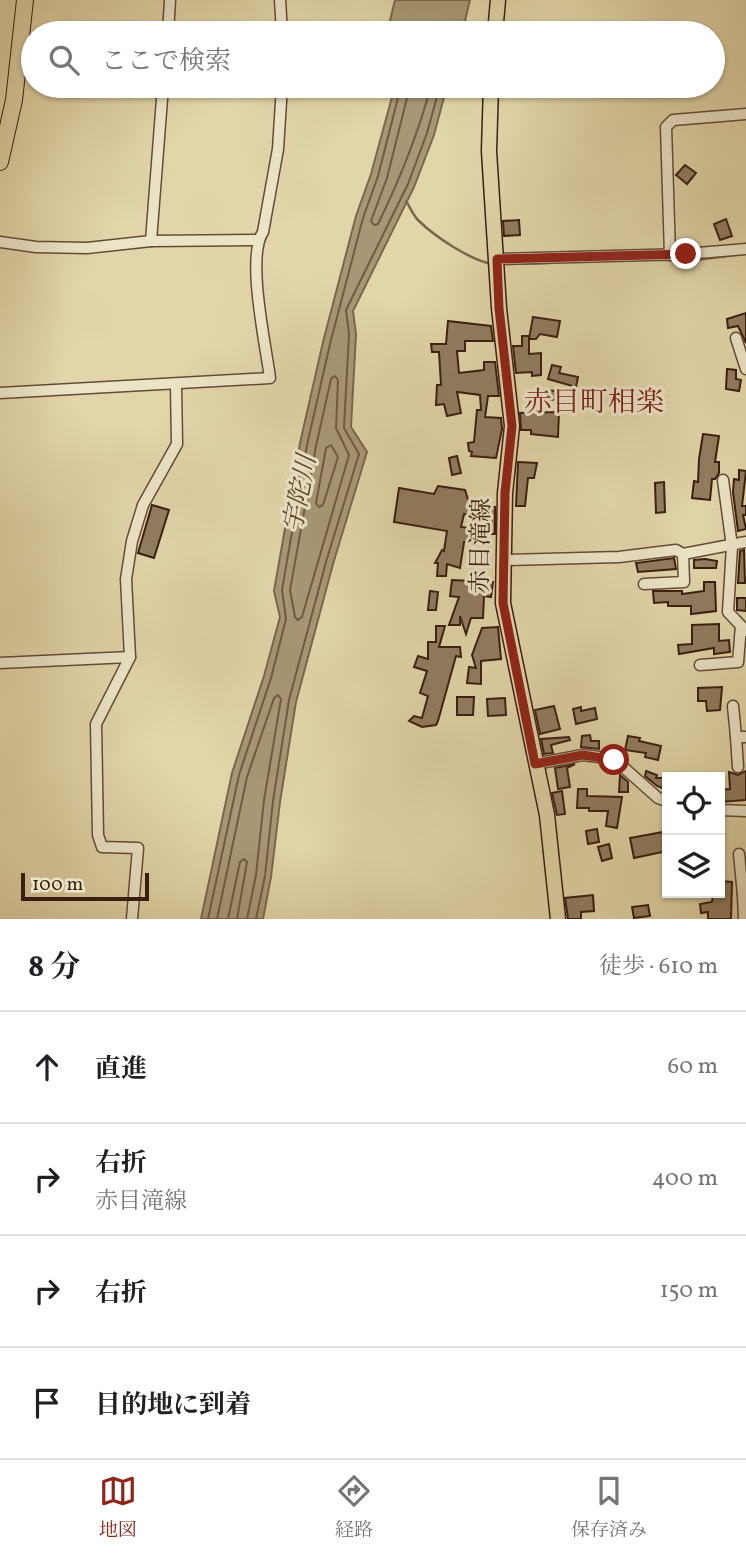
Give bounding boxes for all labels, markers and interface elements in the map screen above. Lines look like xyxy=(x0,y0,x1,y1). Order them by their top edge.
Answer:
search box xyxy=(21,21,725,98)
icon: search xyxy=(45,41,83,79)
text: ここで検索 xyxy=(101,44,231,80)
route end xyxy=(670,238,701,269)
district label: 赤目町相楽 xyxy=(524,384,664,423)
water label: 宇陀川 xyxy=(276,449,327,536)
street label: 赤目滝線 xyxy=(464,498,500,594)
route start xyxy=(598,744,629,775)
map controls xyxy=(662,772,725,898)
button: locate xyxy=(662,772,725,835)
button: layers xyxy=(662,835,725,898)
scale bar xyxy=(21,870,149,902)
text: 100 m xyxy=(32,872,83,898)
text: 8 分 xyxy=(28,947,80,989)
text: 徒歩 · 610 m xyxy=(599,951,718,983)
icon: ahead xyxy=(28,1048,66,1086)
text: 60 m xyxy=(668,1051,718,1083)
text: 直進 xyxy=(95,1052,147,1088)
text: 右折 xyxy=(95,1146,147,1182)
icon: right xyxy=(28,1160,66,1198)
text: 400 m xyxy=(652,1163,718,1195)
text: 赤目滝線 xyxy=(95,1186,187,1218)
icon: right xyxy=(28,1272,66,1310)
text: 150 m xyxy=(660,1275,718,1307)
text: 右折 xyxy=(95,1276,147,1312)
icon: arrive xyxy=(28,1384,66,1422)
text: 目的地に到着 xyxy=(95,1388,251,1424)
tab: 地図 xyxy=(99,1472,137,1544)
tab: 経路 xyxy=(335,1472,373,1544)
tab: 保存済み xyxy=(571,1472,647,1544)

